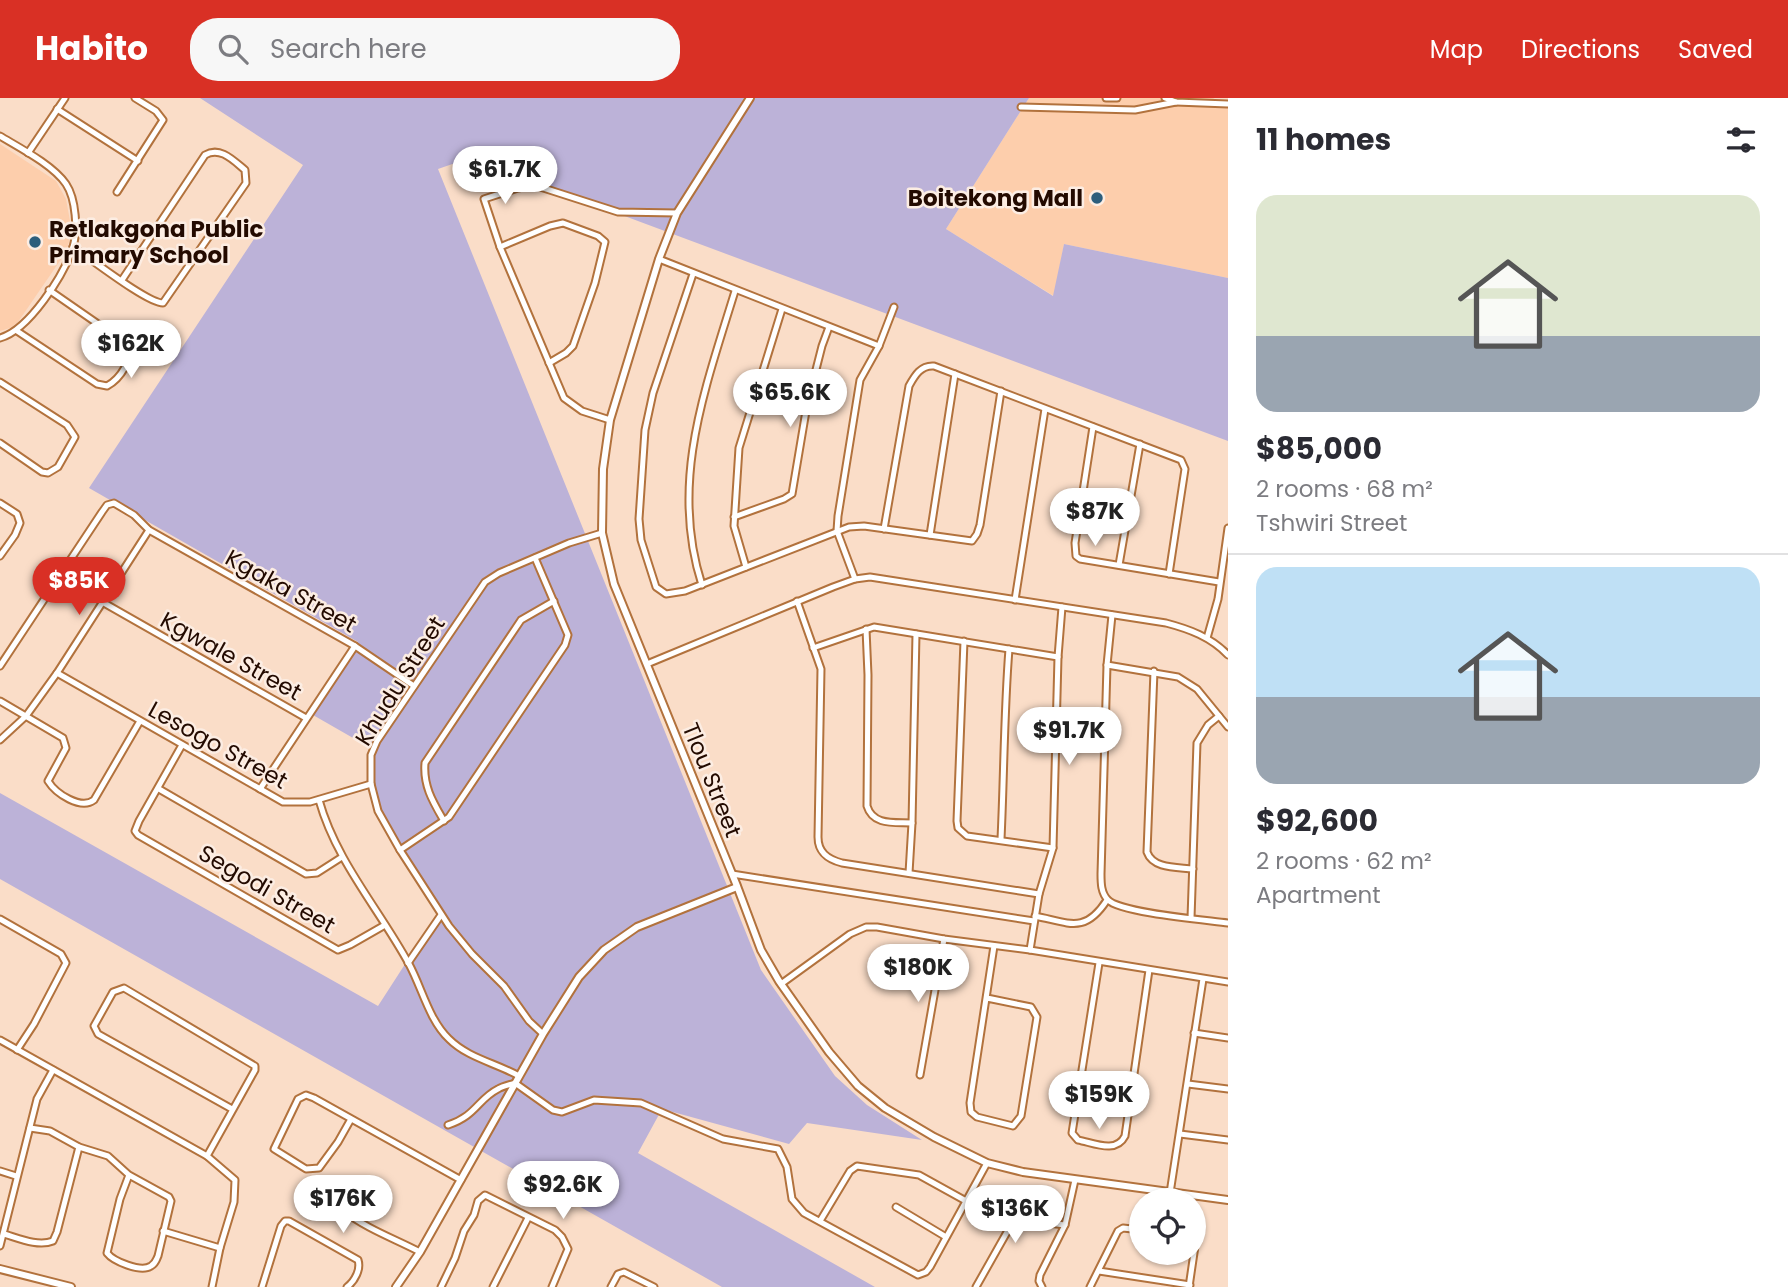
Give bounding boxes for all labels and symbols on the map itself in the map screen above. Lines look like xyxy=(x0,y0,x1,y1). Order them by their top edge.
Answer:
pin: $61.7K xyxy=(448,146,562,206)
place label: Boitekong Mall xyxy=(908,182,1083,214)
marker: Boitekong Mall xyxy=(1089,190,1105,206)
place label: Retlakgona Public Primary School xyxy=(49,213,263,271)
marker: Retlakgona Public Primary School xyxy=(27,234,43,250)
pin: $162K xyxy=(82,320,180,380)
pin: $65.6K xyxy=(733,370,847,429)
pin: $87K xyxy=(1054,489,1136,548)
street label: Kgaka Street xyxy=(219,542,363,640)
pin: $85K xyxy=(38,558,120,617)
street label: Kgwale Street xyxy=(155,604,307,708)
street label: Khudu Street xyxy=(347,610,453,752)
street label: Lesogo Street xyxy=(143,694,293,796)
pin: $91.7K xyxy=(1012,708,1126,767)
street label: Tlou Street xyxy=(674,718,750,842)
street label: Segodi Street xyxy=(193,837,341,941)
pin: $180K xyxy=(869,944,967,1004)
pin: $159K xyxy=(1050,1072,1148,1131)
pin: $92.6K xyxy=(506,1162,620,1221)
pin: $176K xyxy=(294,1176,392,1235)
pin: $136K xyxy=(966,1186,1064,1245)

